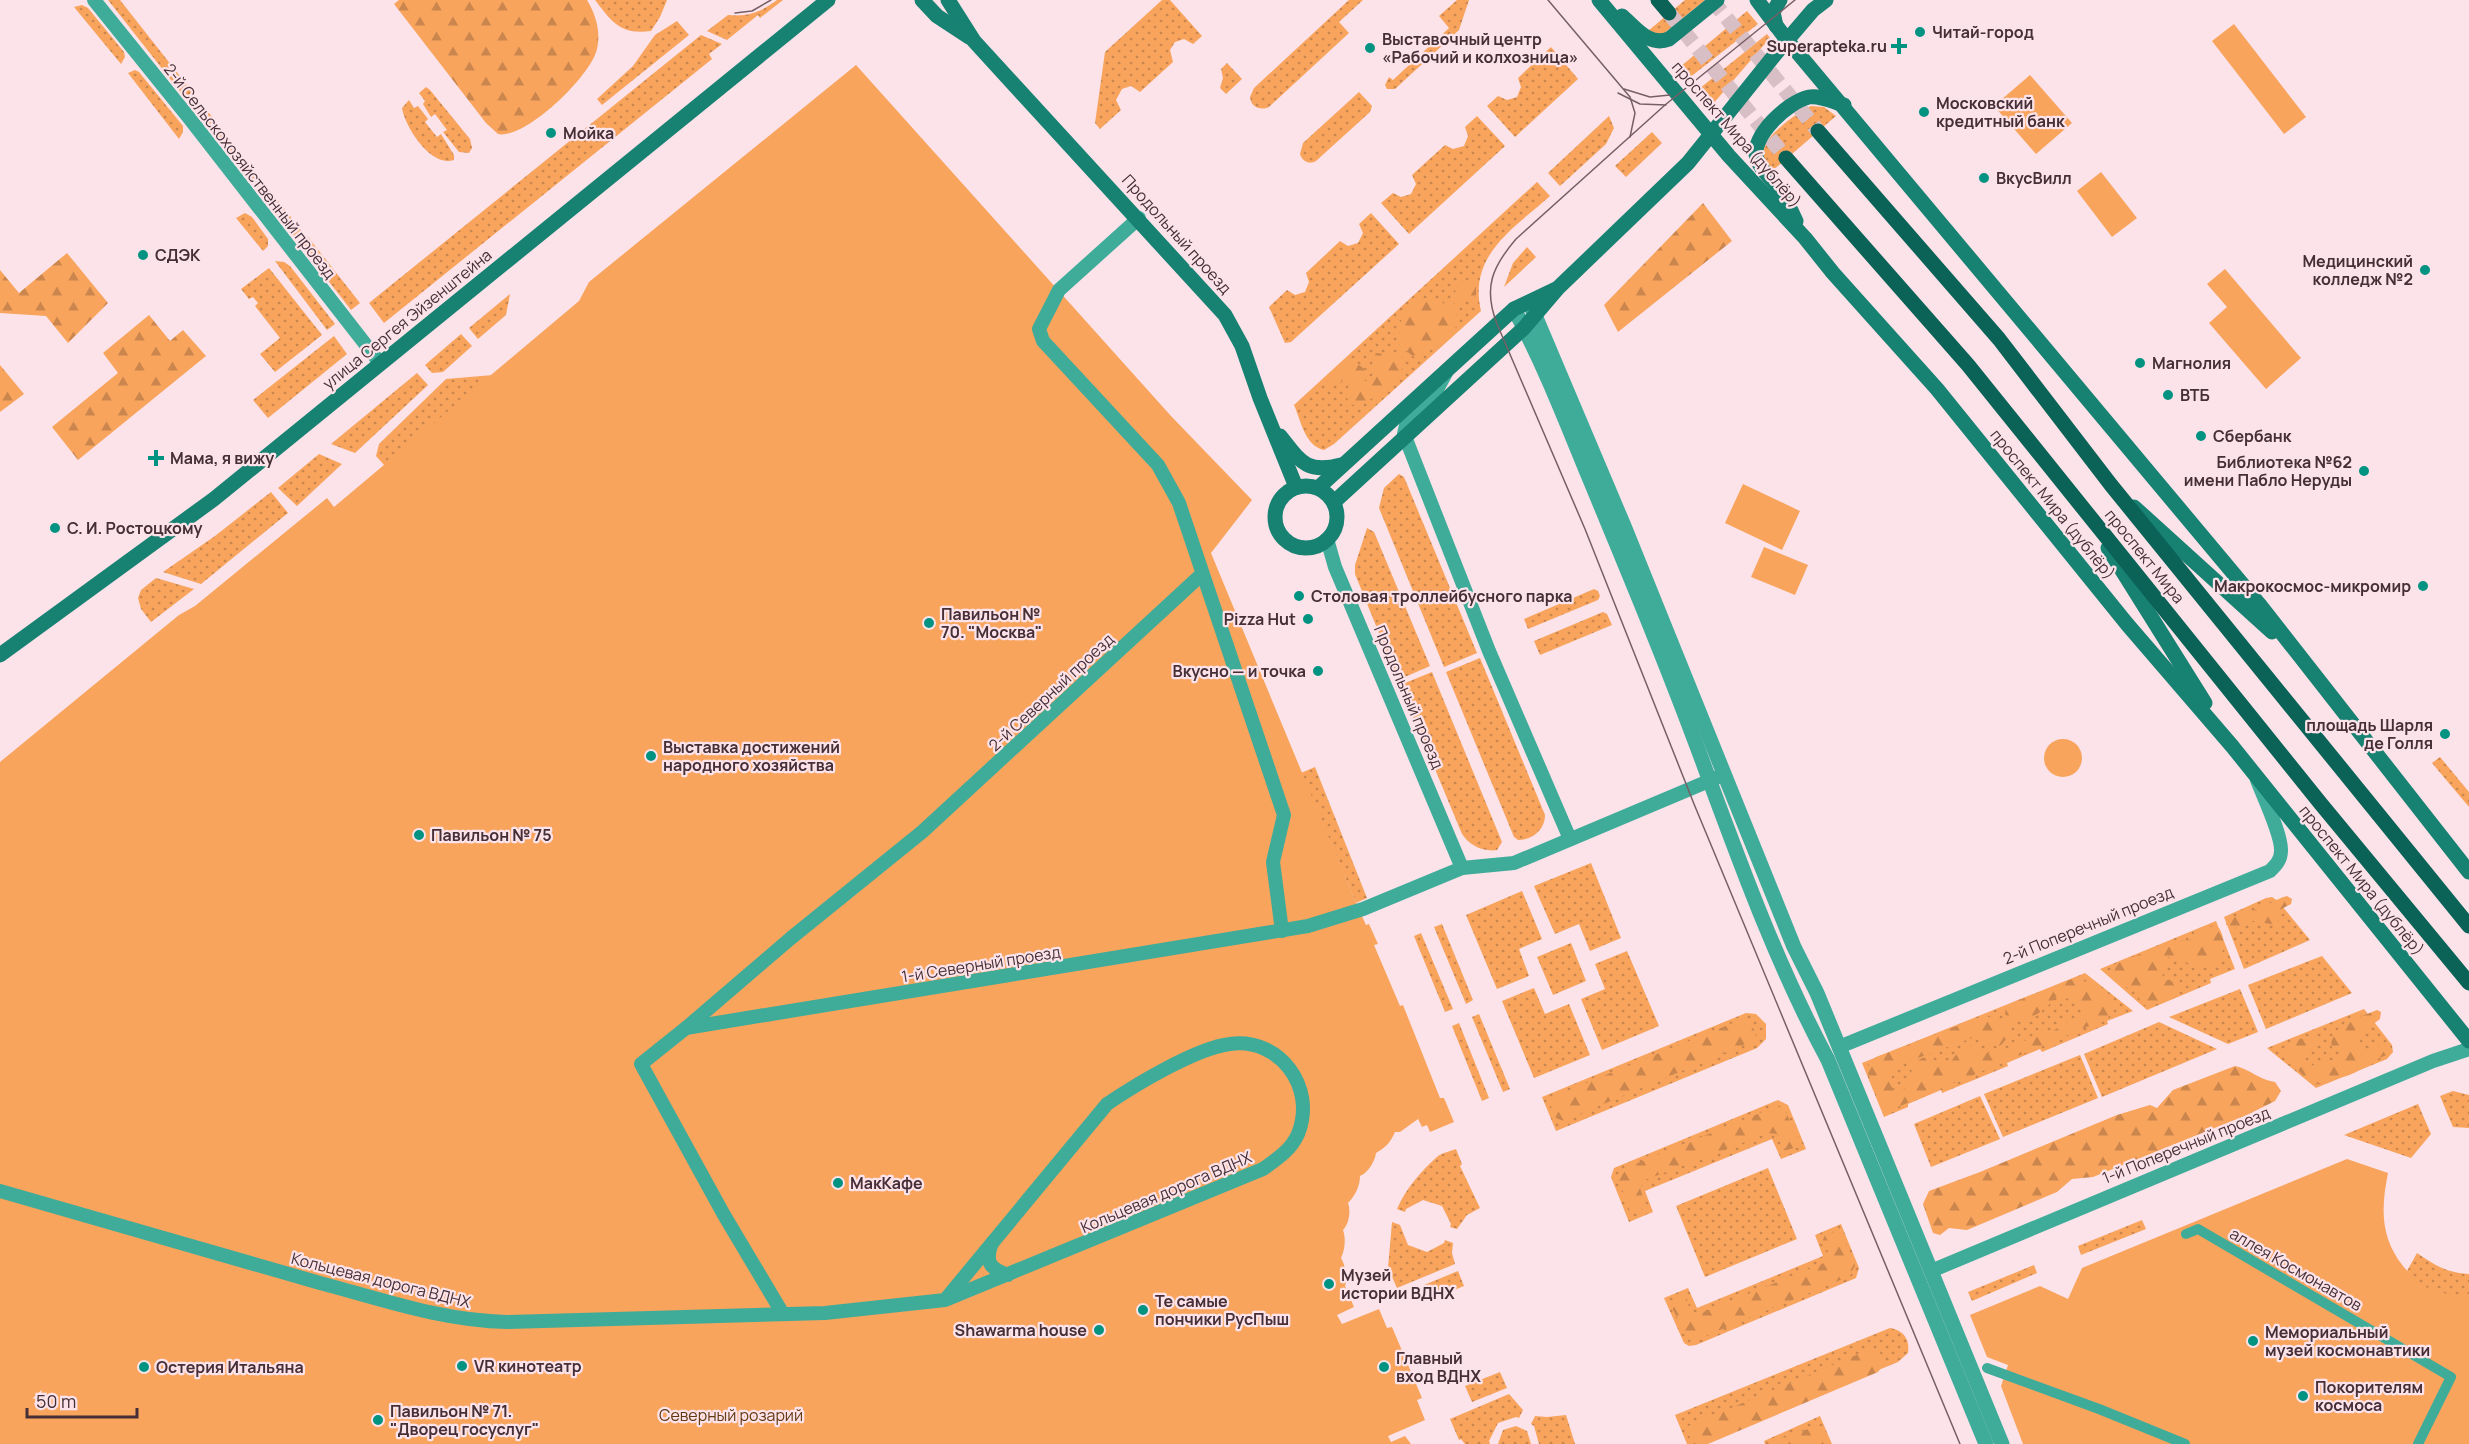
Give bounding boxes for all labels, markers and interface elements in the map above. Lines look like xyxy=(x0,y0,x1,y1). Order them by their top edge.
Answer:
place label: Читай-город xyxy=(1932,21,2034,43)
marker: Читай-город xyxy=(1913,25,1927,39)
place label: Выставочный центр «Рабочий и колхозница» xyxy=(1382,28,1578,68)
place label: Superapteka.ru xyxy=(1767,35,1887,57)
marker: Superapteka.ru xyxy=(1892,39,1906,53)
marker: Выставочный центр «Рабочий и колхозница» xyxy=(1363,41,1377,55)
street label: проспект Мира (дублёр) xyxy=(1667,56,1807,212)
street label: 2-й Сельскохозяйственный проезд xyxy=(159,59,341,283)
place label: Московский кредитный банк xyxy=(1936,92,2065,132)
marker: Московский кредитный банк xyxy=(1917,105,1931,119)
place label: Мойка xyxy=(563,122,614,144)
marker: Мойка xyxy=(544,126,558,140)
place label: ВкусВилл xyxy=(1996,167,2072,189)
street label: Продольный проезд xyxy=(1117,169,1237,299)
marker: ВкусВилл xyxy=(1977,171,1991,185)
place label: СДЭК xyxy=(155,244,201,266)
street label: улица Сергея Эйзенштейна xyxy=(318,244,496,394)
marker: СДЭК xyxy=(136,248,150,262)
place label: Медицинский колледж №2 xyxy=(2302,250,2413,290)
marker: Медицинский колледж №2 xyxy=(2418,263,2432,277)
place label: Магнолия xyxy=(2152,352,2231,374)
marker: Магнолия xyxy=(2133,356,2147,370)
place label: ВТБ xyxy=(2180,384,2210,406)
marker: ВТБ xyxy=(2161,388,2175,402)
street label: проспект Мира (дублёр) xyxy=(1986,424,2120,584)
place label: Сбербанк xyxy=(2213,425,2292,447)
marker: Сбербанк xyxy=(2194,429,2208,443)
place label: Мама, я вижу xyxy=(170,447,274,469)
marker: Мама, я вижу xyxy=(147,449,165,467)
place label: Библиотека №62 имени Пабло Неруды xyxy=(2184,451,2352,491)
marker: Библиотека №62 имени Пабло Неруды xyxy=(2357,464,2371,478)
street label: проспект Мира xyxy=(2100,504,2190,608)
place label: С. И. Ростоцкому xyxy=(67,517,202,539)
marker: С. И. Ростоцкому xyxy=(48,521,62,535)
place label: Макрокосмос-микромир xyxy=(2214,575,2411,597)
marker: Макрокосмос-микромир xyxy=(2416,579,2430,593)
place label: Столовая троллейбусного парка xyxy=(1311,585,1572,607)
marker: Столовая троллейбусного парка xyxy=(1292,589,1306,603)
place label: Павильон № 70. "Москва" xyxy=(941,603,1042,643)
place label: Pizza Hut xyxy=(1224,608,1296,630)
marker: Pizza Hut xyxy=(1301,612,1315,626)
marker: Павильон № 70. "Москва" xyxy=(922,616,936,630)
street label: Продольный проезд xyxy=(1369,622,1449,772)
street label: 2-й Северный проезд xyxy=(984,628,1119,756)
place label: Вкусно — и точка xyxy=(1173,660,1306,682)
marker: Вкусно — и точка xyxy=(1311,664,1325,678)
place label: площадь Шарля де Голля xyxy=(2306,714,2433,754)
marker: площадь Шарля де Голля xyxy=(2438,727,2452,741)
place label: Выставка достижений народного хозяйства xyxy=(663,736,840,776)
marker: Выставка достижений народного хозяйства xyxy=(644,749,658,763)
street label: проспект Мира (дублёр) xyxy=(2295,800,2429,960)
place label: Павильон № 75 xyxy=(431,824,552,846)
marker: Павильон № 75 xyxy=(412,828,426,842)
street label: 2-й Поперечный проезд xyxy=(2000,881,2177,969)
street label: 1-й Северный проезд xyxy=(900,941,1062,987)
street label: 1-й Поперечный проезд xyxy=(2099,1101,2273,1189)
street label: Кольцевая дорога ВДНХ xyxy=(1077,1146,1255,1238)
place label: МакКафе xyxy=(850,1172,923,1194)
marker: МакКафе xyxy=(831,1176,845,1190)
street label: аллея Космонавтов xyxy=(2226,1222,2366,1316)
street label: Кольцевая дорога ВДНХ xyxy=(289,1247,473,1313)
place label: Музей истории ВДНХ xyxy=(1341,1264,1455,1304)
marker: Музей истории ВДНХ xyxy=(1322,1277,1336,1291)
place label: Те самые пончики РусПыш xyxy=(1155,1290,1289,1330)
marker: Те самые пончики РусПыш xyxy=(1136,1303,1150,1317)
place label: Shawarma house xyxy=(955,1319,1087,1341)
place label: Мемориальный музей космонавтики xyxy=(2265,1321,2430,1361)
marker: Shawarma house xyxy=(1092,1323,1106,1337)
marker: Мемориальный музей космонавтики xyxy=(2246,1334,2260,1348)
place label: Главный вход ВДНХ xyxy=(1396,1347,1481,1387)
place label: VR кинотеатр xyxy=(474,1355,582,1377)
place label: Остерия Итальяна xyxy=(156,1356,304,1378)
marker: VR кинотеатр xyxy=(455,1359,469,1373)
marker: Остерия Итальяна xyxy=(137,1360,151,1374)
marker: Главный вход ВДНХ xyxy=(1377,1360,1391,1374)
place label: Покорителям космоса xyxy=(2315,1376,2423,1416)
scale bar xyxy=(27,1381,136,1419)
text: 50 m xyxy=(36,1389,76,1413)
marker: Покорителям космоса xyxy=(2296,1389,2310,1403)
place label: Павильон № 71. "Дворец госуслуг" xyxy=(390,1400,539,1440)
park label: Северный розарий xyxy=(659,1404,803,1426)
marker: Павильон № 71. "Дворец госуслуг" xyxy=(371,1413,385,1427)

